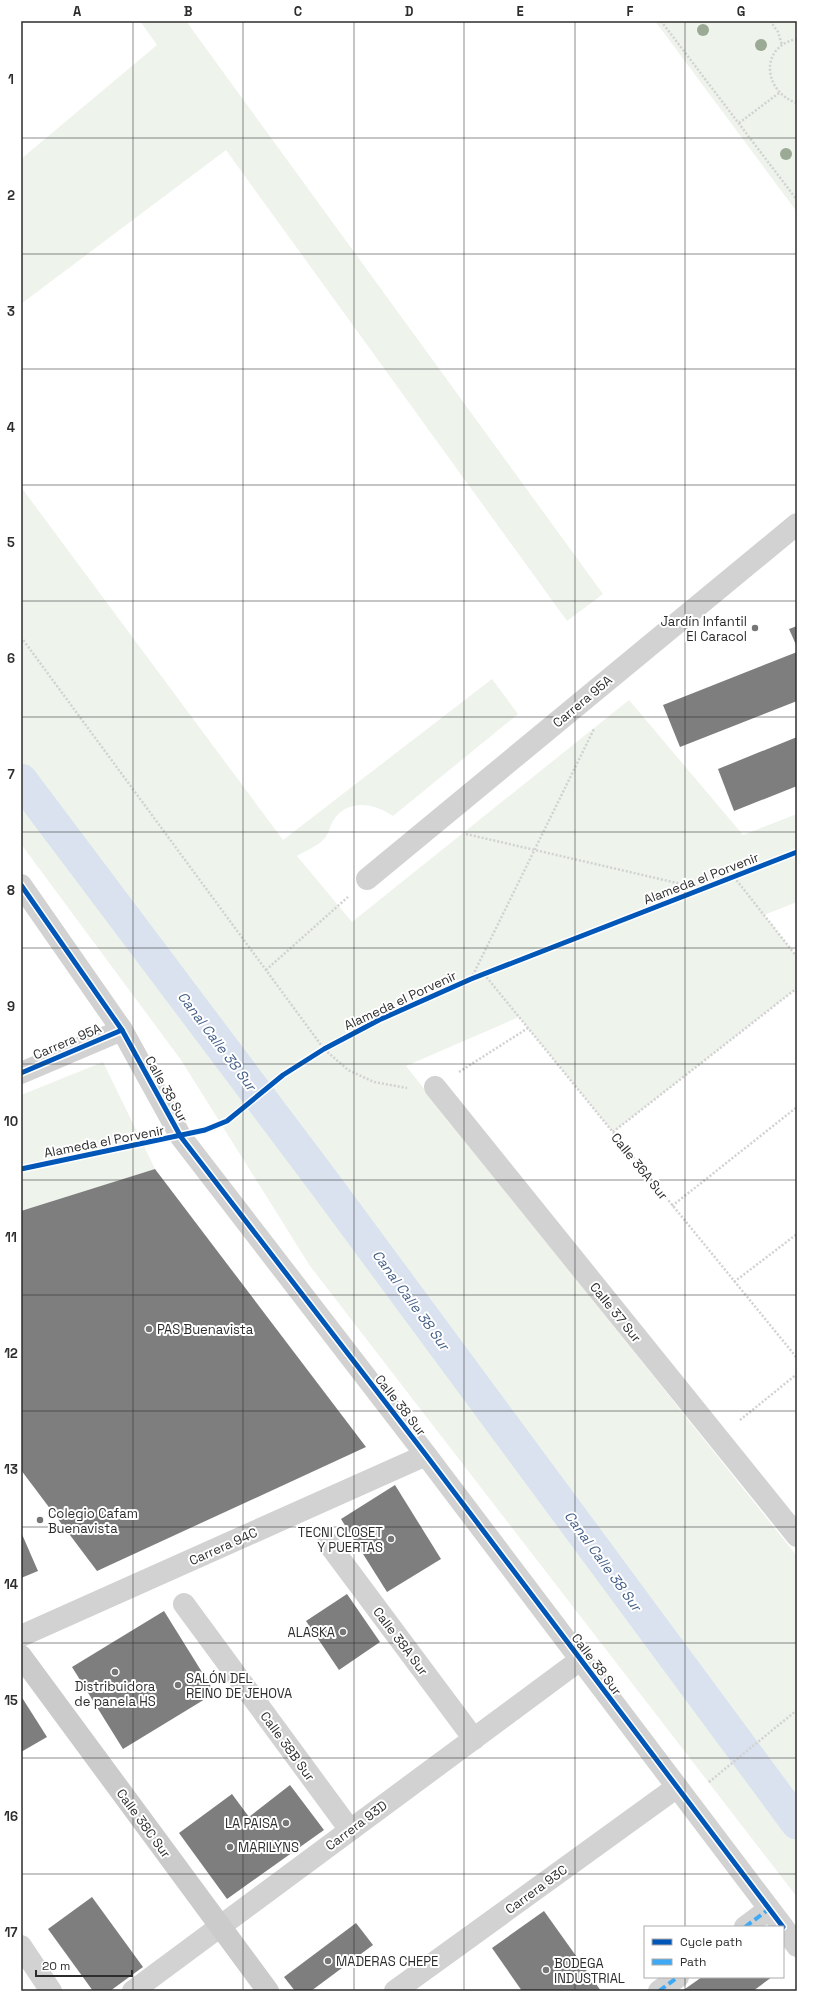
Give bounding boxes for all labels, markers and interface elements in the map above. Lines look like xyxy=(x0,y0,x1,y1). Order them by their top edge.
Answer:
text: A xyxy=(73,3,82,20)
text: B xyxy=(184,3,193,20)
text: C xyxy=(294,3,302,20)
text: D xyxy=(405,3,414,20)
text: E xyxy=(516,3,524,20)
text: F xyxy=(627,3,634,20)
text: G xyxy=(737,3,745,20)
text: 1 xyxy=(8,71,14,88)
text: 2 xyxy=(7,187,15,204)
text: 3 xyxy=(7,303,15,320)
text: 4 xyxy=(7,419,15,436)
text: 5 xyxy=(7,534,15,551)
place label: Jardín Infantil El Caracol xyxy=(660,613,747,645)
marker: Jardín Infantil El Caracol xyxy=(750,623,760,633)
text: 6 xyxy=(7,650,15,667)
street label: Carrera 95A xyxy=(549,672,616,731)
text: 7 xyxy=(7,766,15,783)
street label: Alameda el Porvenir xyxy=(641,849,761,908)
text: 8 xyxy=(7,882,15,899)
street label: Alameda el Porvenir xyxy=(341,967,459,1034)
water label: Canal Calle 38 Sur xyxy=(174,988,261,1096)
text: 9 xyxy=(7,998,15,1015)
street label: Carrera 95A xyxy=(30,1019,104,1063)
street label: Calle 38 Sur xyxy=(141,1053,192,1126)
text: 10 xyxy=(4,1113,18,1130)
street label: Alameda el Porvenir xyxy=(43,1121,166,1161)
street label: Calle 36A Sur xyxy=(607,1129,672,1203)
text: 11 xyxy=(5,1229,17,1246)
water label: Canal Calle 38 Sur xyxy=(369,1246,454,1355)
street label: Calle 37 Sur xyxy=(586,1279,645,1346)
place label: PAS Buenavista xyxy=(157,1321,254,1338)
marker: PAS Buenavista xyxy=(144,1324,154,1334)
text: 12 xyxy=(4,1345,18,1362)
street label: Calle 38 Sur xyxy=(371,1371,430,1440)
text: 13 xyxy=(4,1461,18,1478)
place label: Colegio Cafam Buenavista xyxy=(48,1505,138,1537)
water label: Canal Calle 38 Sur xyxy=(561,1507,646,1616)
marker: Colegio Cafam Buenavista xyxy=(35,1515,45,1525)
street label: Carrera 94C xyxy=(186,1524,260,1569)
place label: TECNI CLOSET Y PUERTAS xyxy=(298,1524,383,1556)
marker: TECNI CLOSET Y PUERTAS xyxy=(386,1534,396,1544)
text: 14 xyxy=(4,1576,18,1593)
street label: Calle 38A Sur xyxy=(369,1604,432,1679)
place label: ALASKA xyxy=(287,1624,335,1641)
marker: ALASKA xyxy=(338,1627,348,1637)
street label: Calle 38 Sur xyxy=(568,1630,626,1699)
marker: Distribuidora de panela HS xyxy=(110,1667,120,1677)
place label: SALÓN DEL REINO DE JEHOVA xyxy=(186,1670,292,1702)
place label: Distribuidora de panela HS xyxy=(74,1678,156,1710)
marker: SALÓN DEL REINO DE JEHOVA xyxy=(173,1680,183,1690)
text: 15 xyxy=(4,1692,18,1709)
street label: Calle 38B Sur xyxy=(257,1708,319,1785)
street label: Calle 38C Sur xyxy=(113,1785,175,1861)
street label: Carrera 93D xyxy=(322,1797,391,1854)
text: 16 xyxy=(4,1808,18,1825)
place label: LA PAISA xyxy=(225,1815,278,1832)
marker: LA PAISA xyxy=(281,1818,291,1828)
place label: MARILYNS xyxy=(238,1839,299,1856)
marker: MARILYNS xyxy=(225,1842,235,1852)
street label: Carrera 93C xyxy=(502,1861,571,1918)
text: 17 xyxy=(4,1924,18,1941)
legend xyxy=(644,1926,784,1978)
text: Cycle path xyxy=(680,1934,742,1950)
scale bar xyxy=(36,1952,132,1978)
place label: MADERAS CHEPE xyxy=(336,1953,438,1970)
text: Path xyxy=(680,1954,706,1970)
place label: BODEGA INDUSTRIAL xyxy=(554,1955,625,1987)
marker: MADERAS CHEPE xyxy=(323,1956,333,1966)
text: 20 m xyxy=(42,1958,70,1974)
marker: BODEGA INDUSTRIAL xyxy=(541,1965,551,1975)

